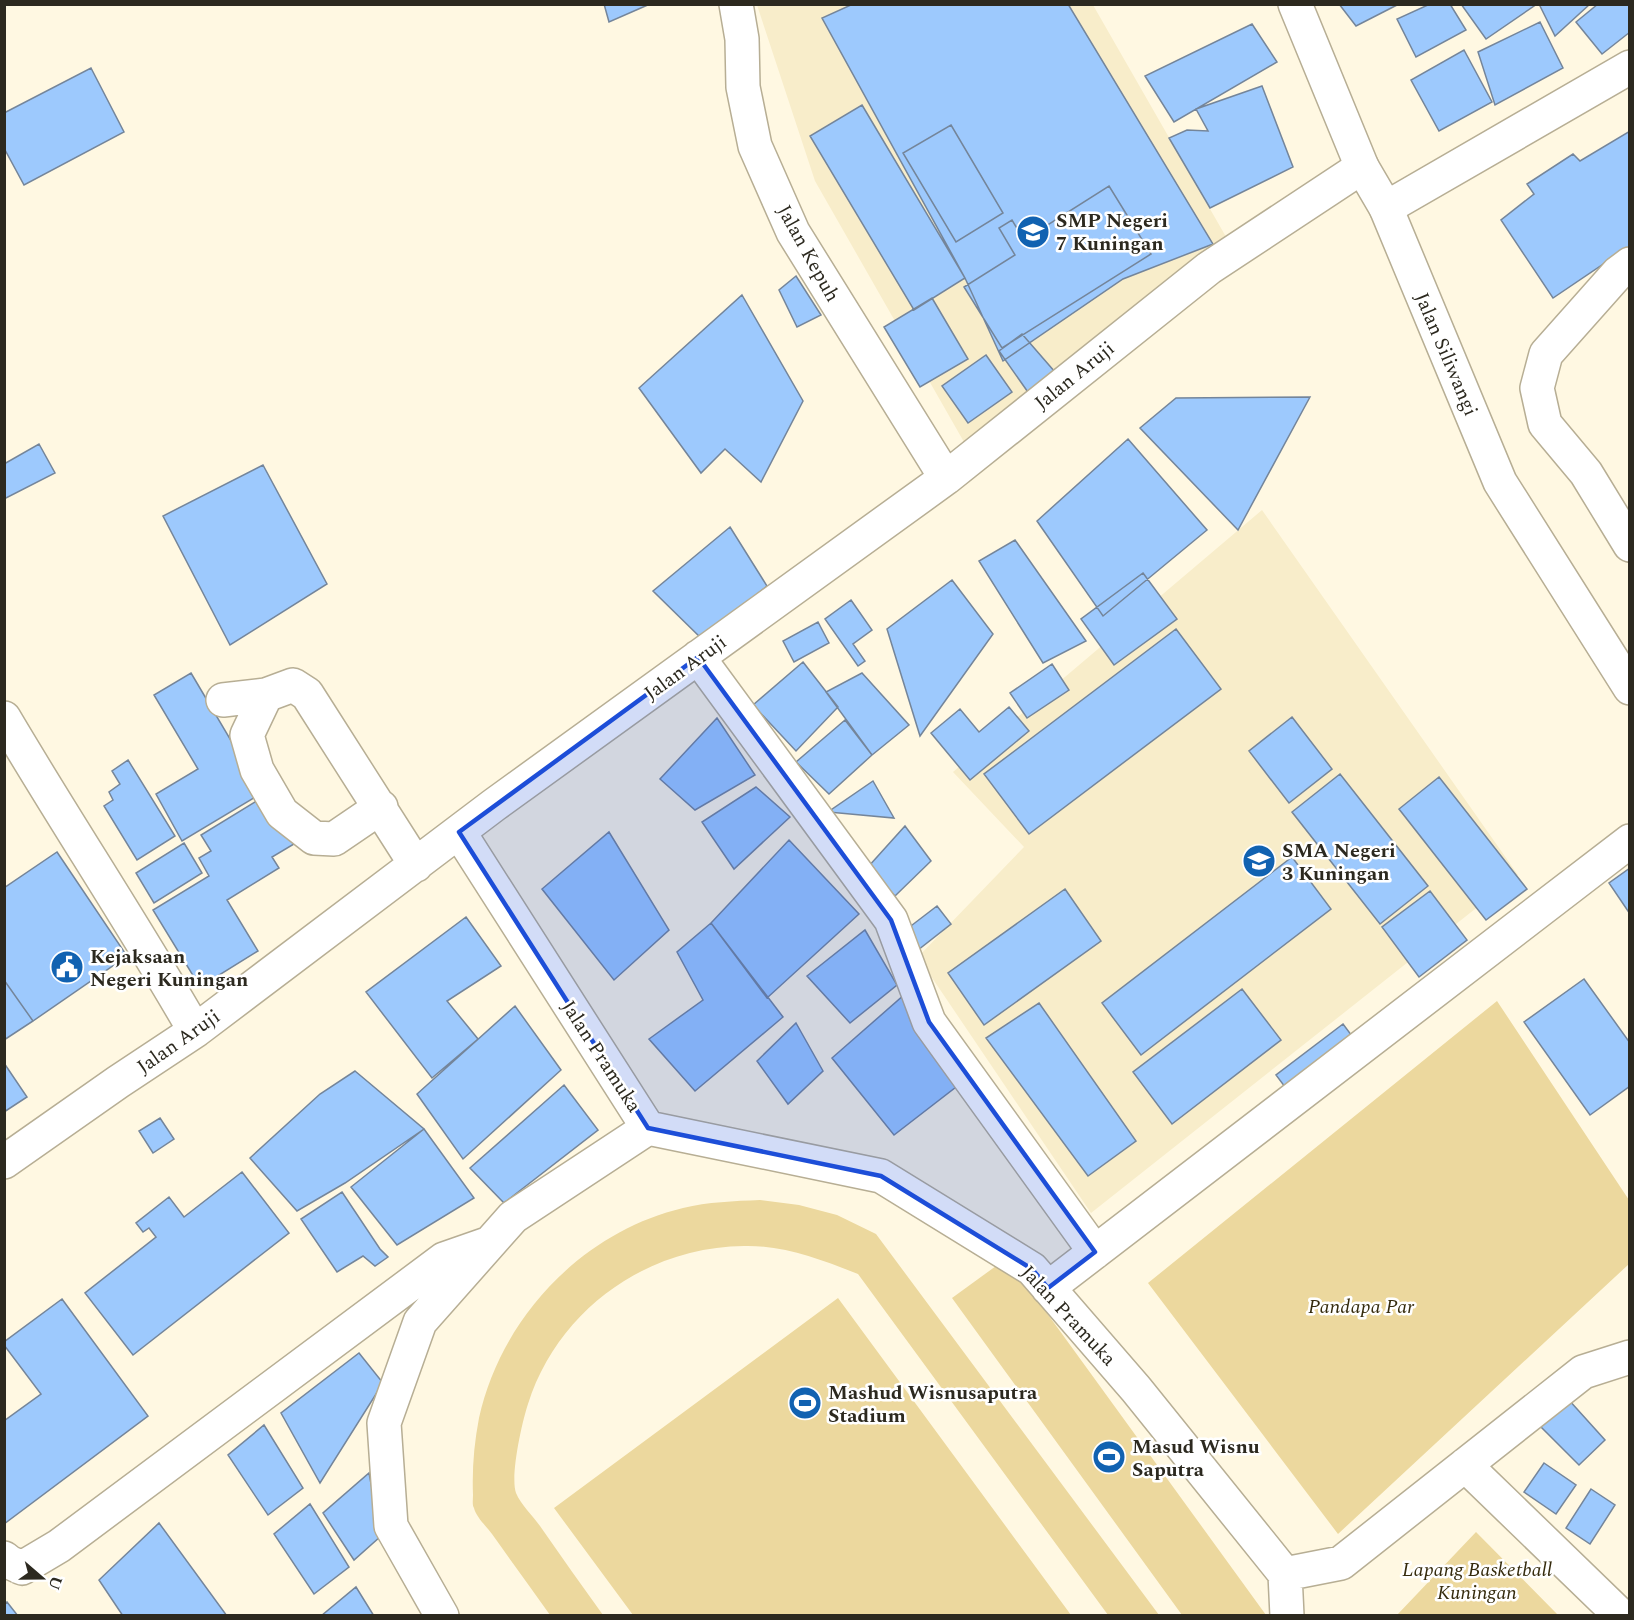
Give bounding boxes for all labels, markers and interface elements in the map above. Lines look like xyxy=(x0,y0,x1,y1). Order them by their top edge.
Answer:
street label: Jalan Kepuh xyxy=(769,199,847,308)
place label: SMP Negeri 7 Kuningan xyxy=(1056,206,1168,259)
school or university icon: SMP Negeri 7 Kuningan xyxy=(1015,214,1051,250)
street label: Jalan Siliwangi xyxy=(1407,288,1486,421)
street label: Jalan Aruji xyxy=(1028,334,1121,418)
street label: Jalan Aruji xyxy=(638,627,733,708)
place label: SMA Negeri 3 Kuningan xyxy=(1282,836,1396,889)
school or university icon: SMA Negeri 3 Kuningan xyxy=(1241,843,1277,879)
place label: Kejaksaan Negeri Kuningan xyxy=(90,942,248,995)
public building icon: Kejaksaan Negeri Kuningan xyxy=(49,949,85,985)
street label: Jalan Pramuka xyxy=(554,994,649,1119)
street label: Jalan Aruji xyxy=(131,1002,226,1082)
street label: Jalan Pramuka xyxy=(1013,1258,1123,1373)
park label: Pandapa Par xyxy=(1308,1292,1415,1322)
place label: Mashud Wisnusaputra Stadium xyxy=(828,1378,1038,1431)
sports icon: Mashud Wisnusaputra Stadium xyxy=(787,1385,823,1421)
place label: Masud Wisnu Saputra xyxy=(1132,1432,1260,1485)
sports icon: Masud Wisnu Saputra xyxy=(1091,1439,1127,1475)
north arrow xyxy=(12,1548,72,1608)
park label: Lapang Basketball Kuningan xyxy=(1402,1555,1552,1608)
text: U xyxy=(42,1572,69,1593)

